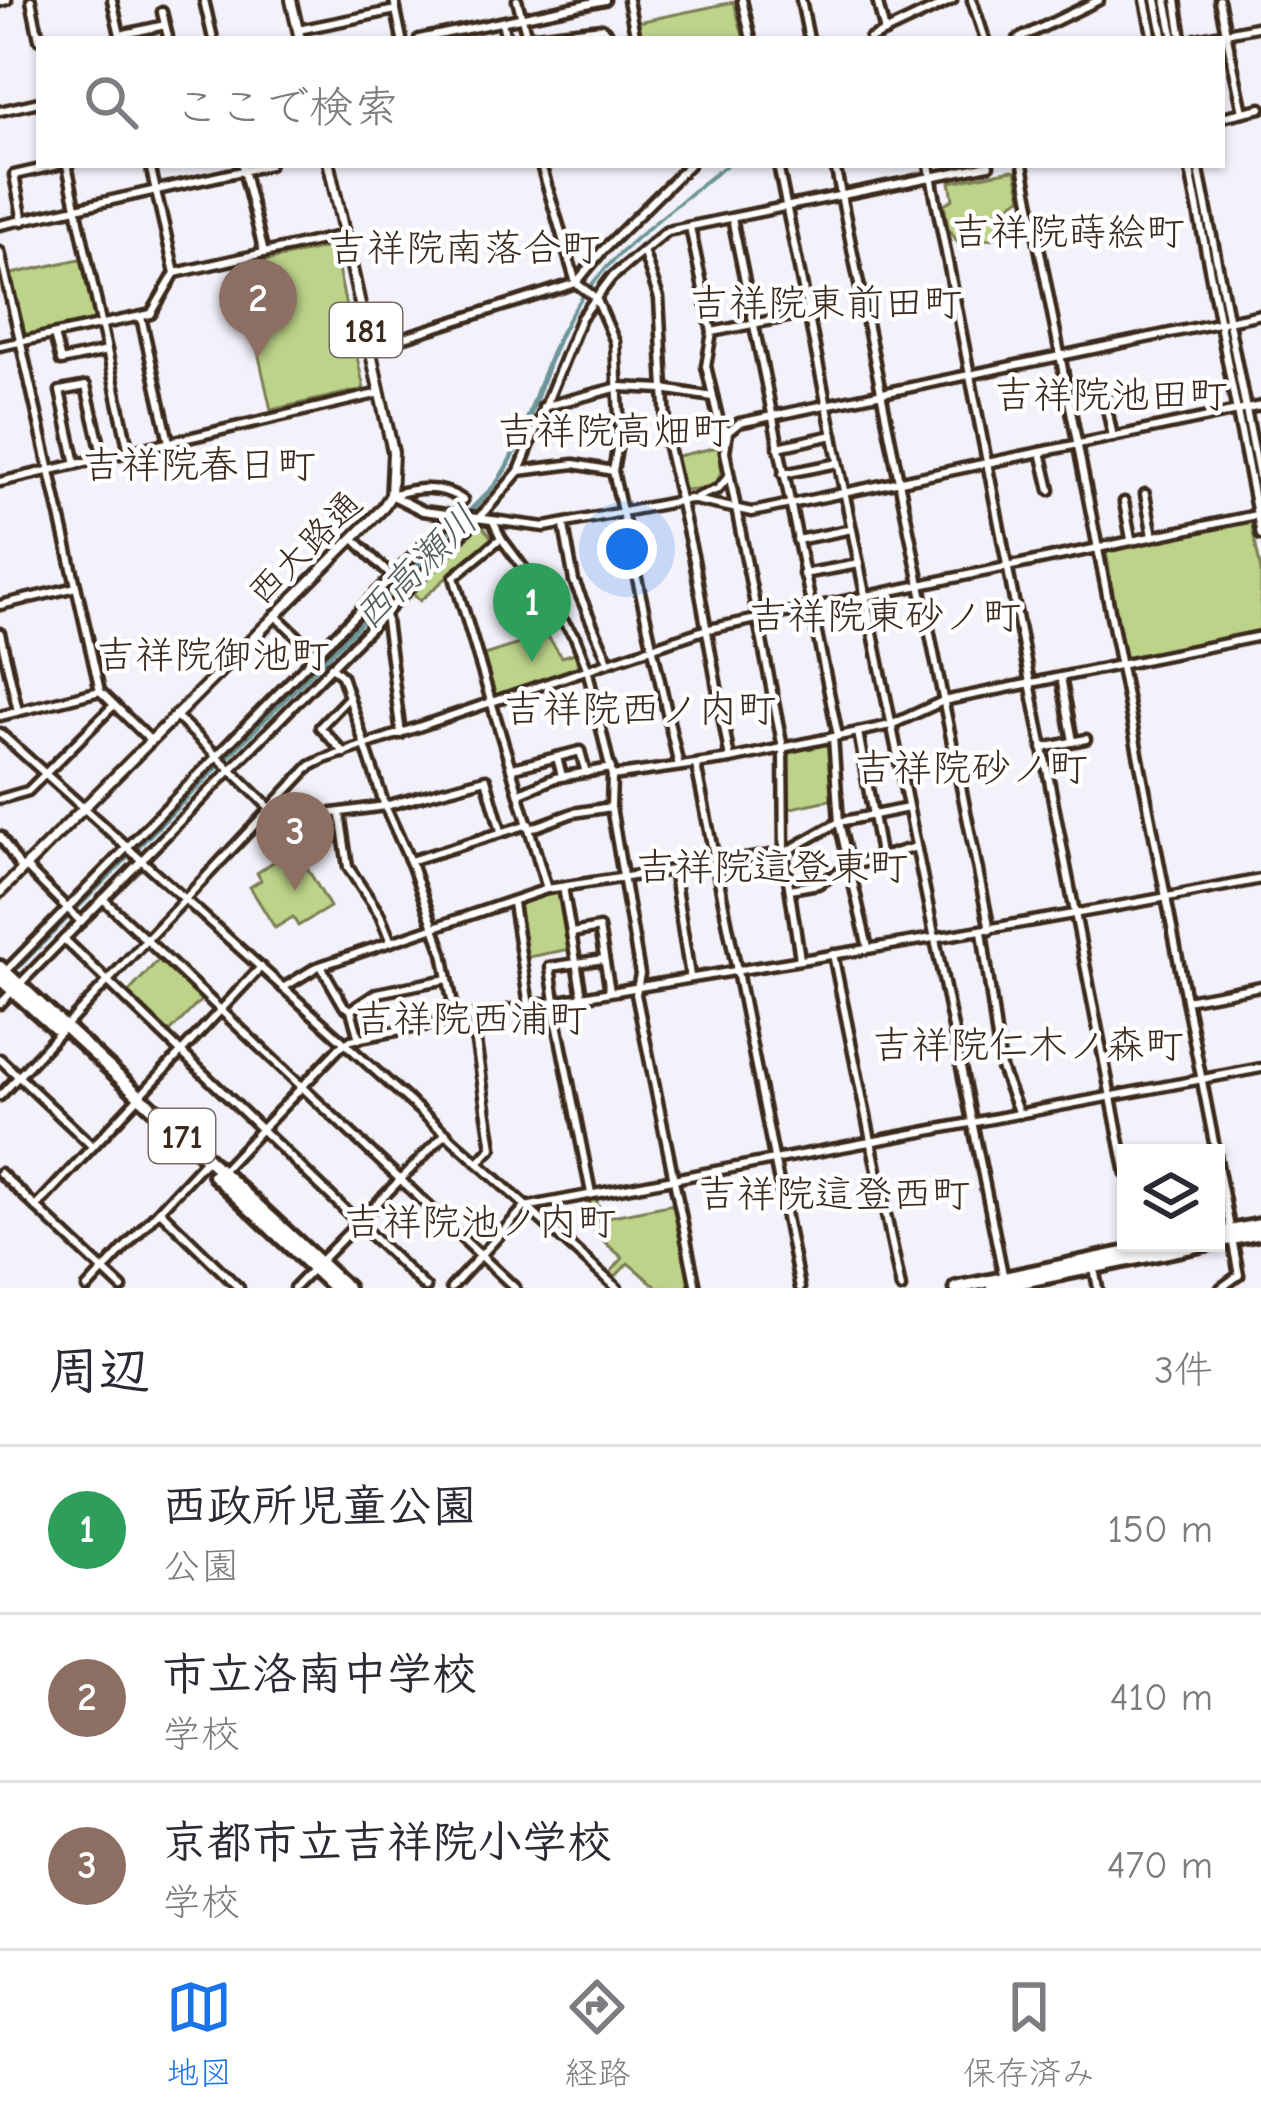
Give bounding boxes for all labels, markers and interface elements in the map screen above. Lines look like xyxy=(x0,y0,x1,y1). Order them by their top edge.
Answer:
search box xyxy=(36,36,1225,168)
icon: search xyxy=(78,69,144,135)
text: ここで検索 xyxy=(174,81,399,133)
district label: 吉祥院蒔絵町 xyxy=(951,210,1185,255)
district label: 吉祥院南落合町 xyxy=(327,226,601,271)
pin: 2 xyxy=(219,259,297,358)
district label: 吉祥院東前田町 xyxy=(689,281,963,326)
road number: 181 xyxy=(330,303,402,357)
district label: 吉祥院池田町 xyxy=(994,373,1228,418)
district label: 吉祥院高畑町 xyxy=(497,409,731,454)
district label: 吉祥院春日町 xyxy=(82,443,316,488)
street label: 西大路通 xyxy=(240,483,370,613)
water label: 西高瀬川 xyxy=(345,497,487,639)
your location xyxy=(597,519,657,579)
pin: 1 xyxy=(493,563,571,662)
district label: 吉祥院東砂ノ町 xyxy=(748,594,1022,639)
district label: 吉祥院御池町 xyxy=(96,633,330,678)
district label: 吉祥院西ノ内町 xyxy=(503,687,777,732)
district label: 吉祥院砂ノ町 xyxy=(854,746,1088,791)
pin: 3 xyxy=(256,792,334,891)
district label: 吉祥院這登東町 xyxy=(635,845,909,890)
district label: 吉祥院西浦町 xyxy=(354,997,588,1042)
district label: 吉祥院仁木ノ森町 xyxy=(872,1023,1184,1068)
road number: 171 xyxy=(149,1109,215,1163)
map controls xyxy=(1117,1144,1225,1252)
button: layers xyxy=(1117,1144,1225,1252)
district label: 吉祥院這登西町 xyxy=(697,1172,971,1217)
district label: 吉祥院池ノ内町 xyxy=(343,1200,617,1245)
text: 周辺 xyxy=(48,1342,150,1401)
text: 3件 xyxy=(1154,1348,1213,1393)
text: 西政所児童公園 xyxy=(162,1480,477,1532)
text: 1 xyxy=(79,1507,95,1552)
text: 150 m xyxy=(1107,1507,1213,1552)
text: 公園 xyxy=(162,1544,240,1589)
text: 市立洛南中学校 xyxy=(162,1648,477,1700)
text: 2 xyxy=(77,1675,97,1720)
text: 410 m xyxy=(1110,1675,1213,1720)
text: 学校 xyxy=(162,1712,240,1757)
text: 京都市立吉祥院小学校 xyxy=(162,1816,612,1868)
text: 3 xyxy=(77,1843,97,1888)
text: 470 m xyxy=(1107,1843,1213,1888)
text: 学校 xyxy=(162,1880,240,1925)
tab: 地図 xyxy=(166,1974,232,2094)
tab: 経路 xyxy=(564,1974,630,2094)
tab: 保存済み xyxy=(963,1974,1095,2094)

